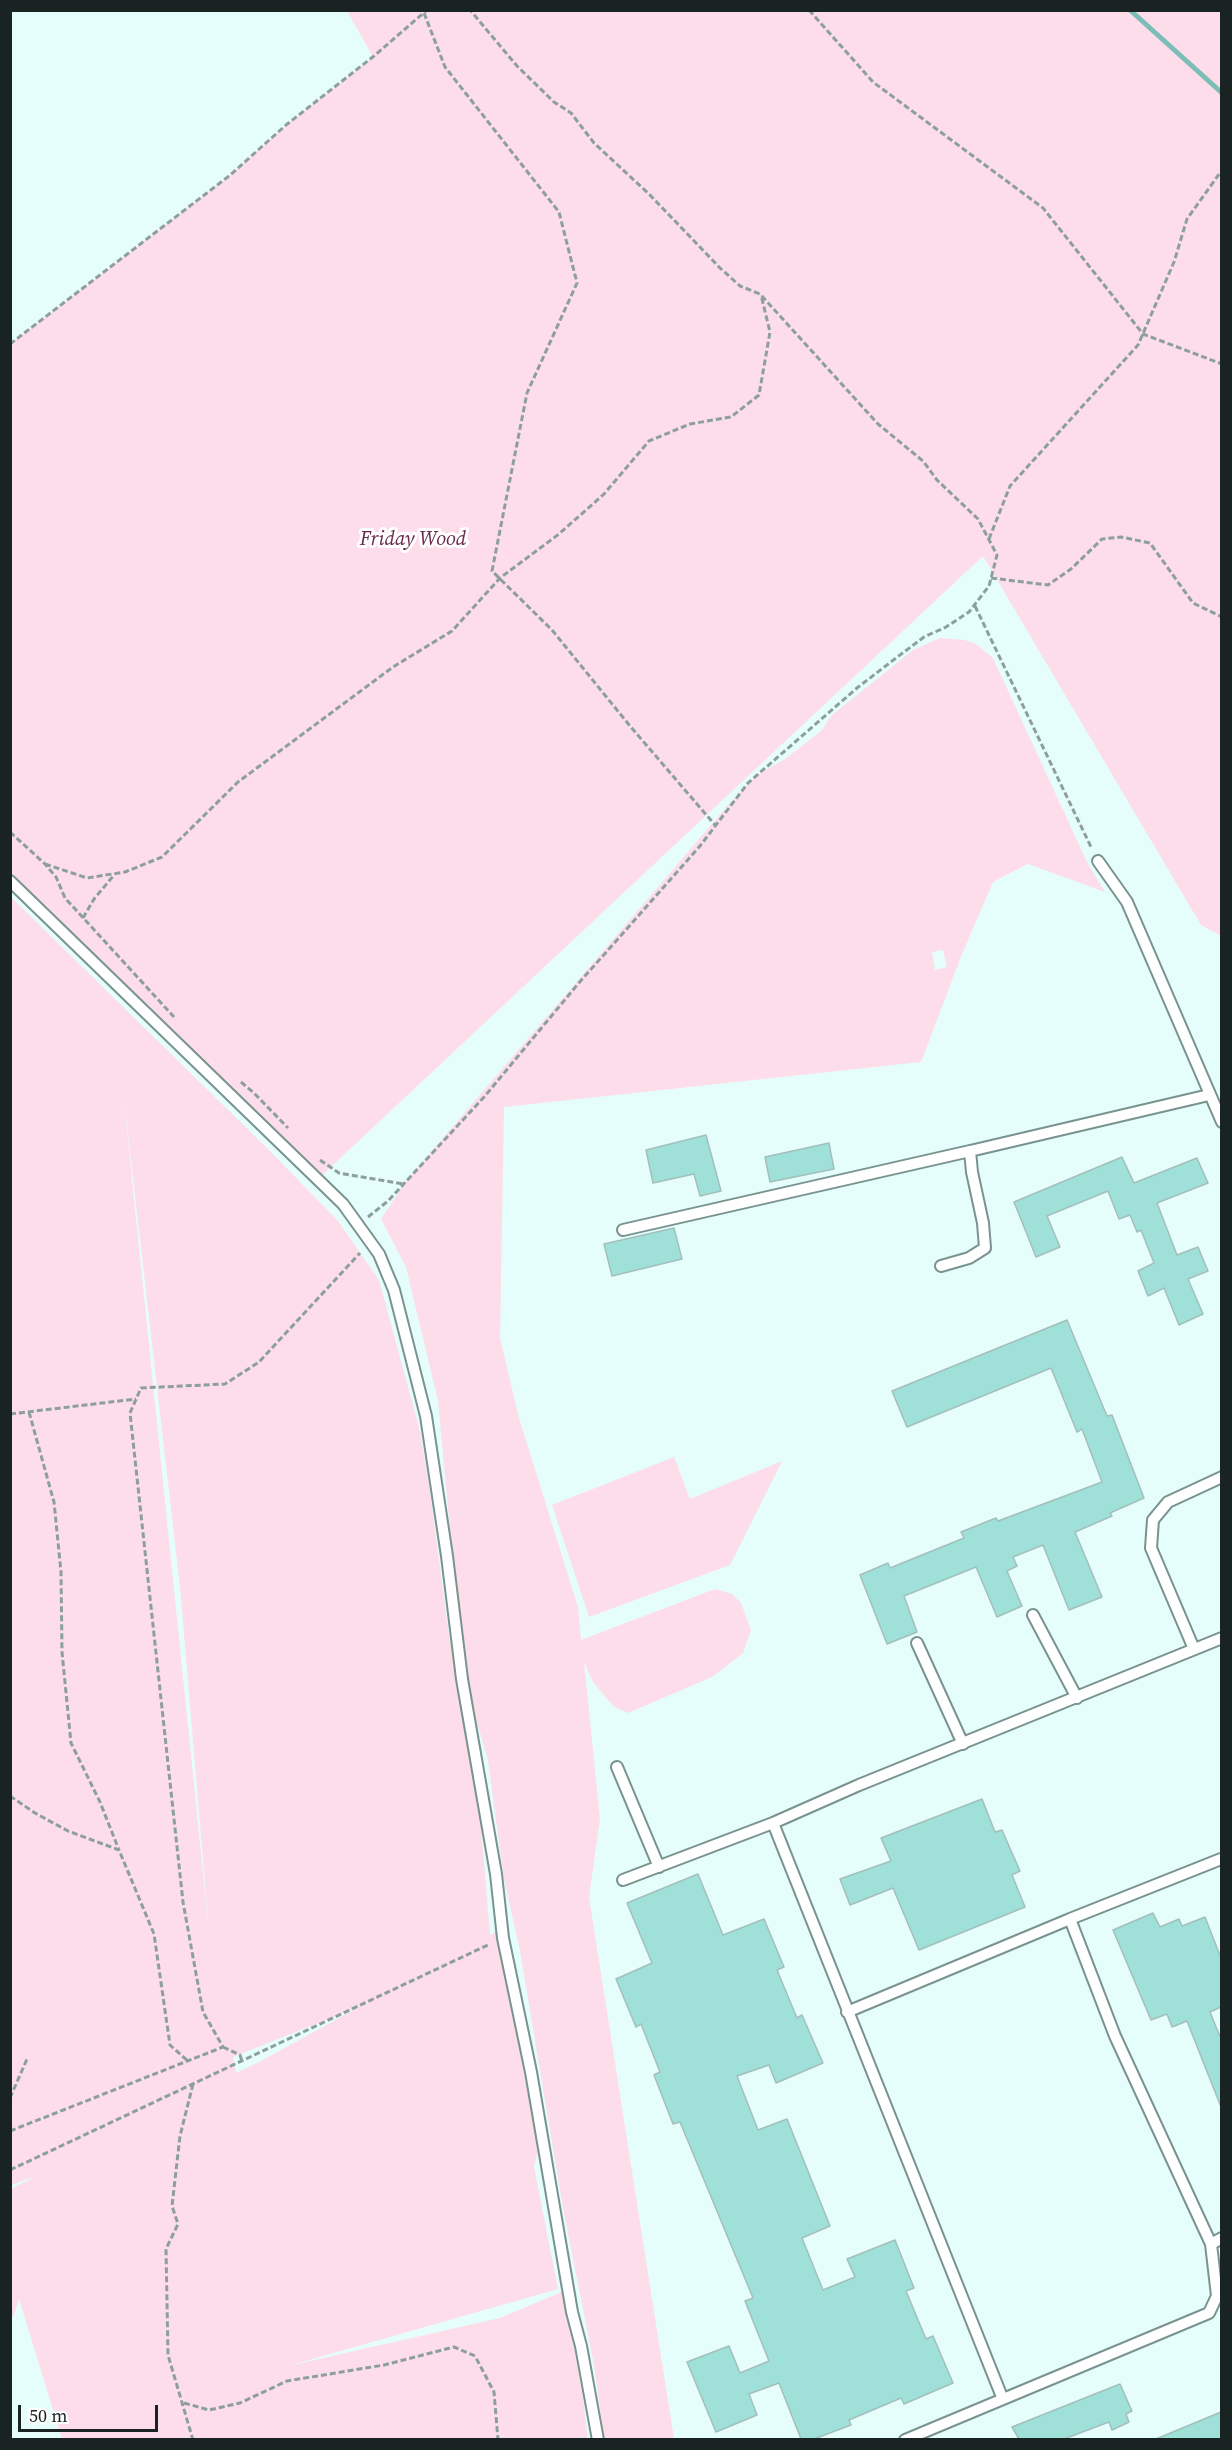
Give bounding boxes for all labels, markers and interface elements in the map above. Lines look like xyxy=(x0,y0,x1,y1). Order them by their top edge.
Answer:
park label: Friday Wood xyxy=(360,528,466,552)
scale bar xyxy=(21,2393,160,2431)
text: 50 m xyxy=(29,2403,67,2428)

